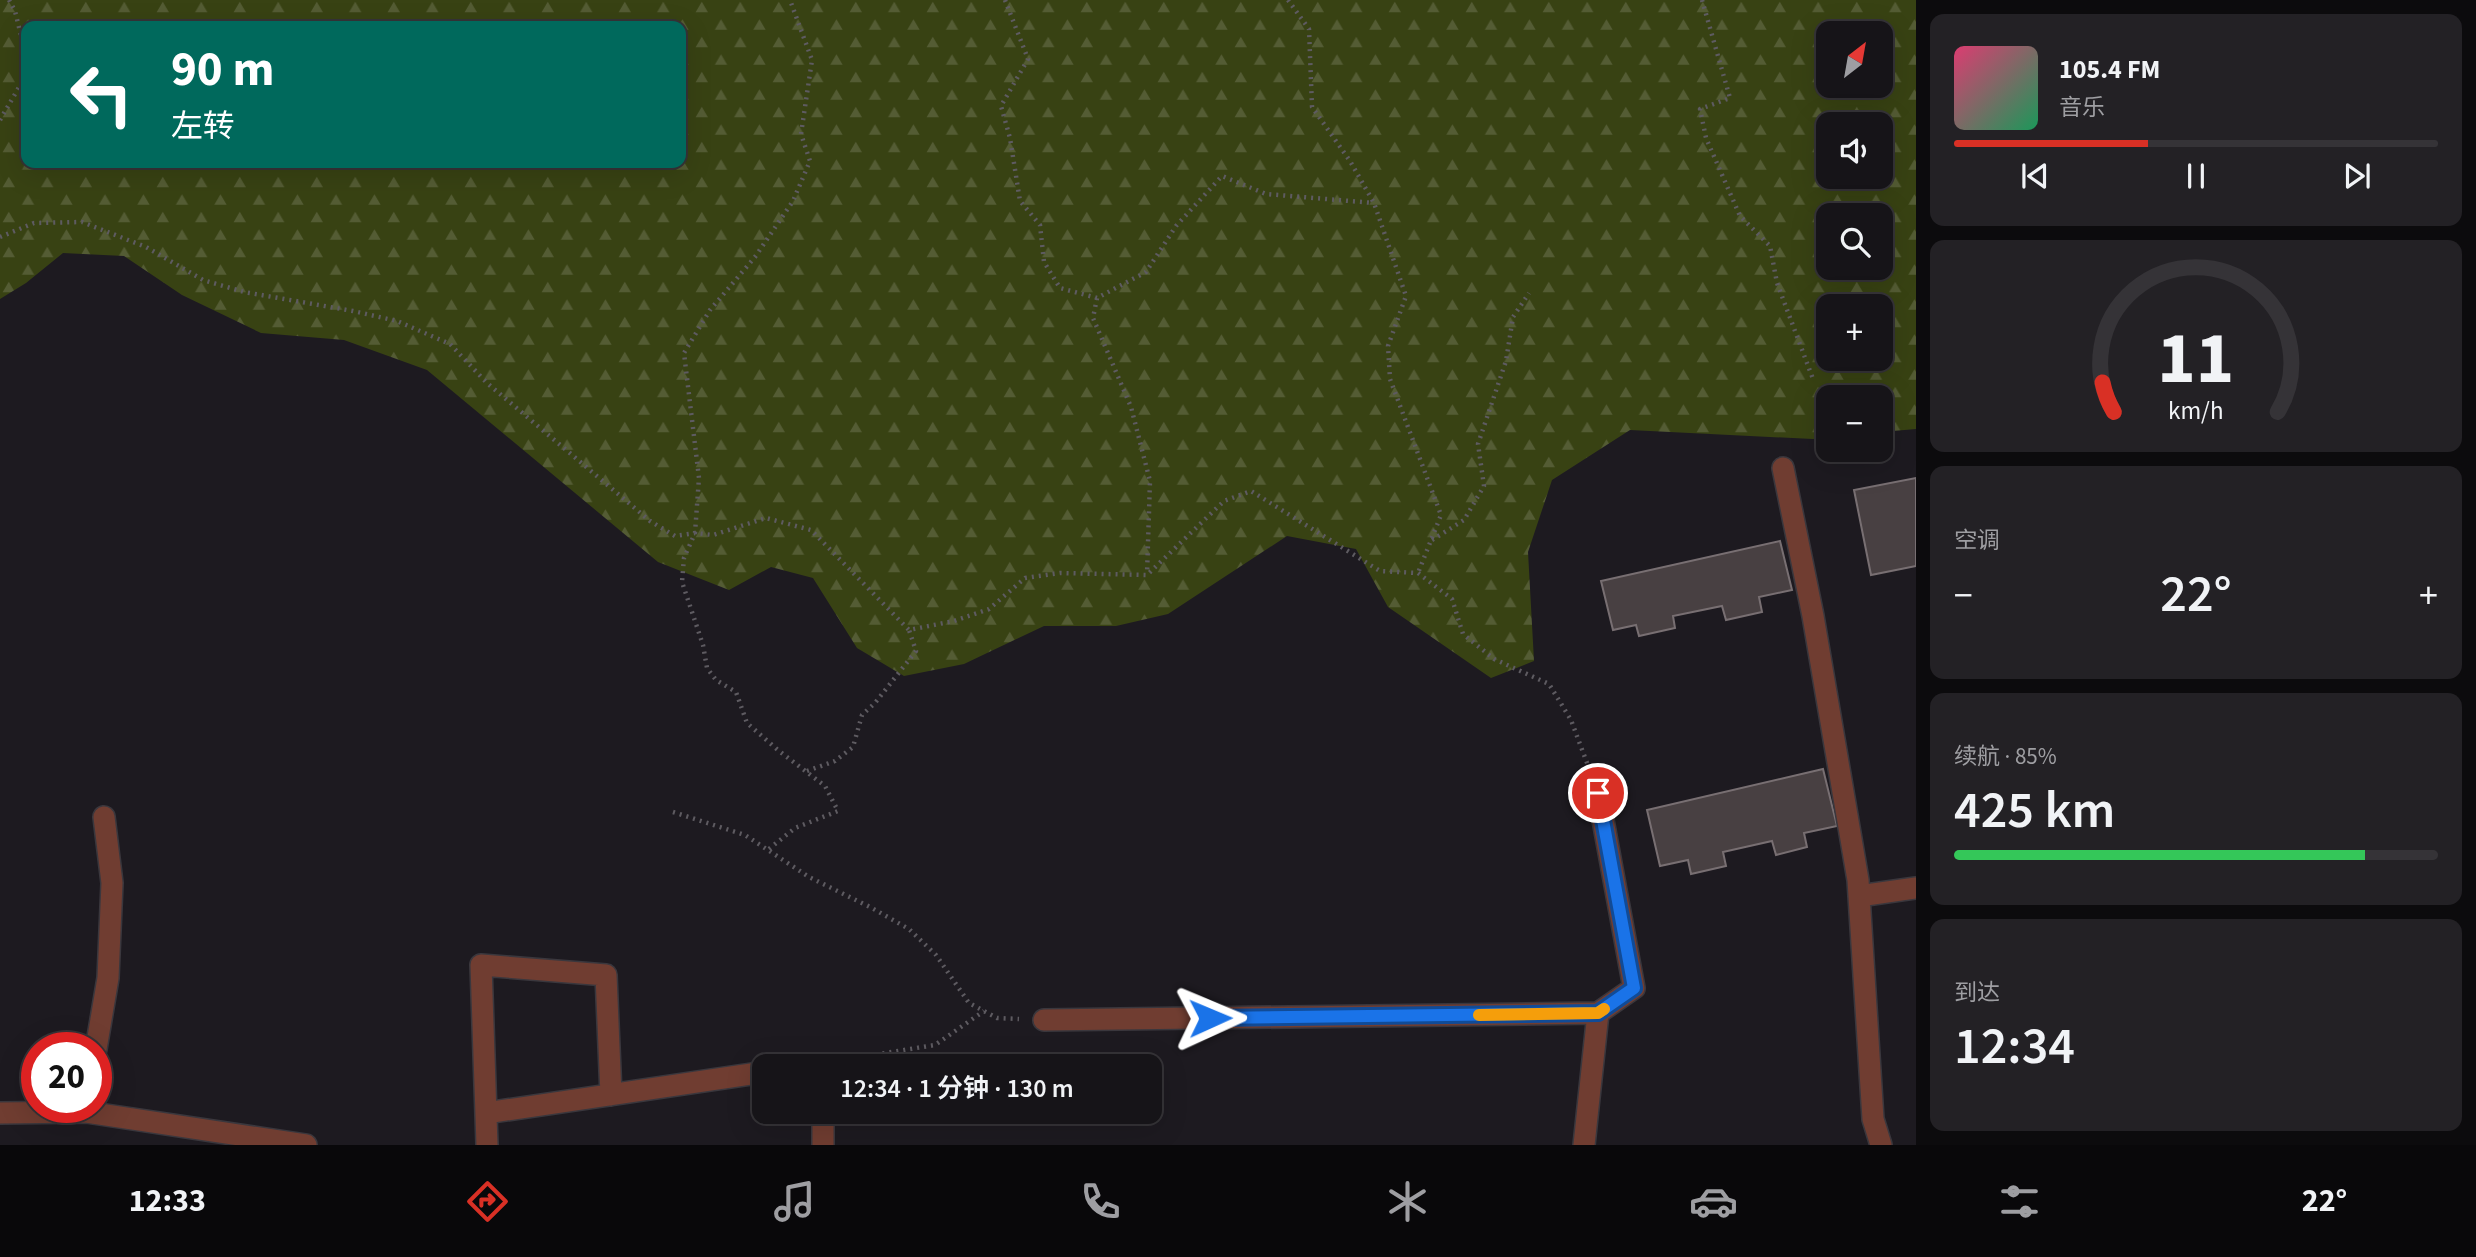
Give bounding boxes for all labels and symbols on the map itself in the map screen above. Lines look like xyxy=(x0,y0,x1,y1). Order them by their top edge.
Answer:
north arrow xyxy=(1816,21,1894,98)
pin xyxy=(1568,763,1628,823)
position arrow xyxy=(1173,981,1247,1055)
speed limit sign: 20 xyxy=(21,1032,112,1123)

